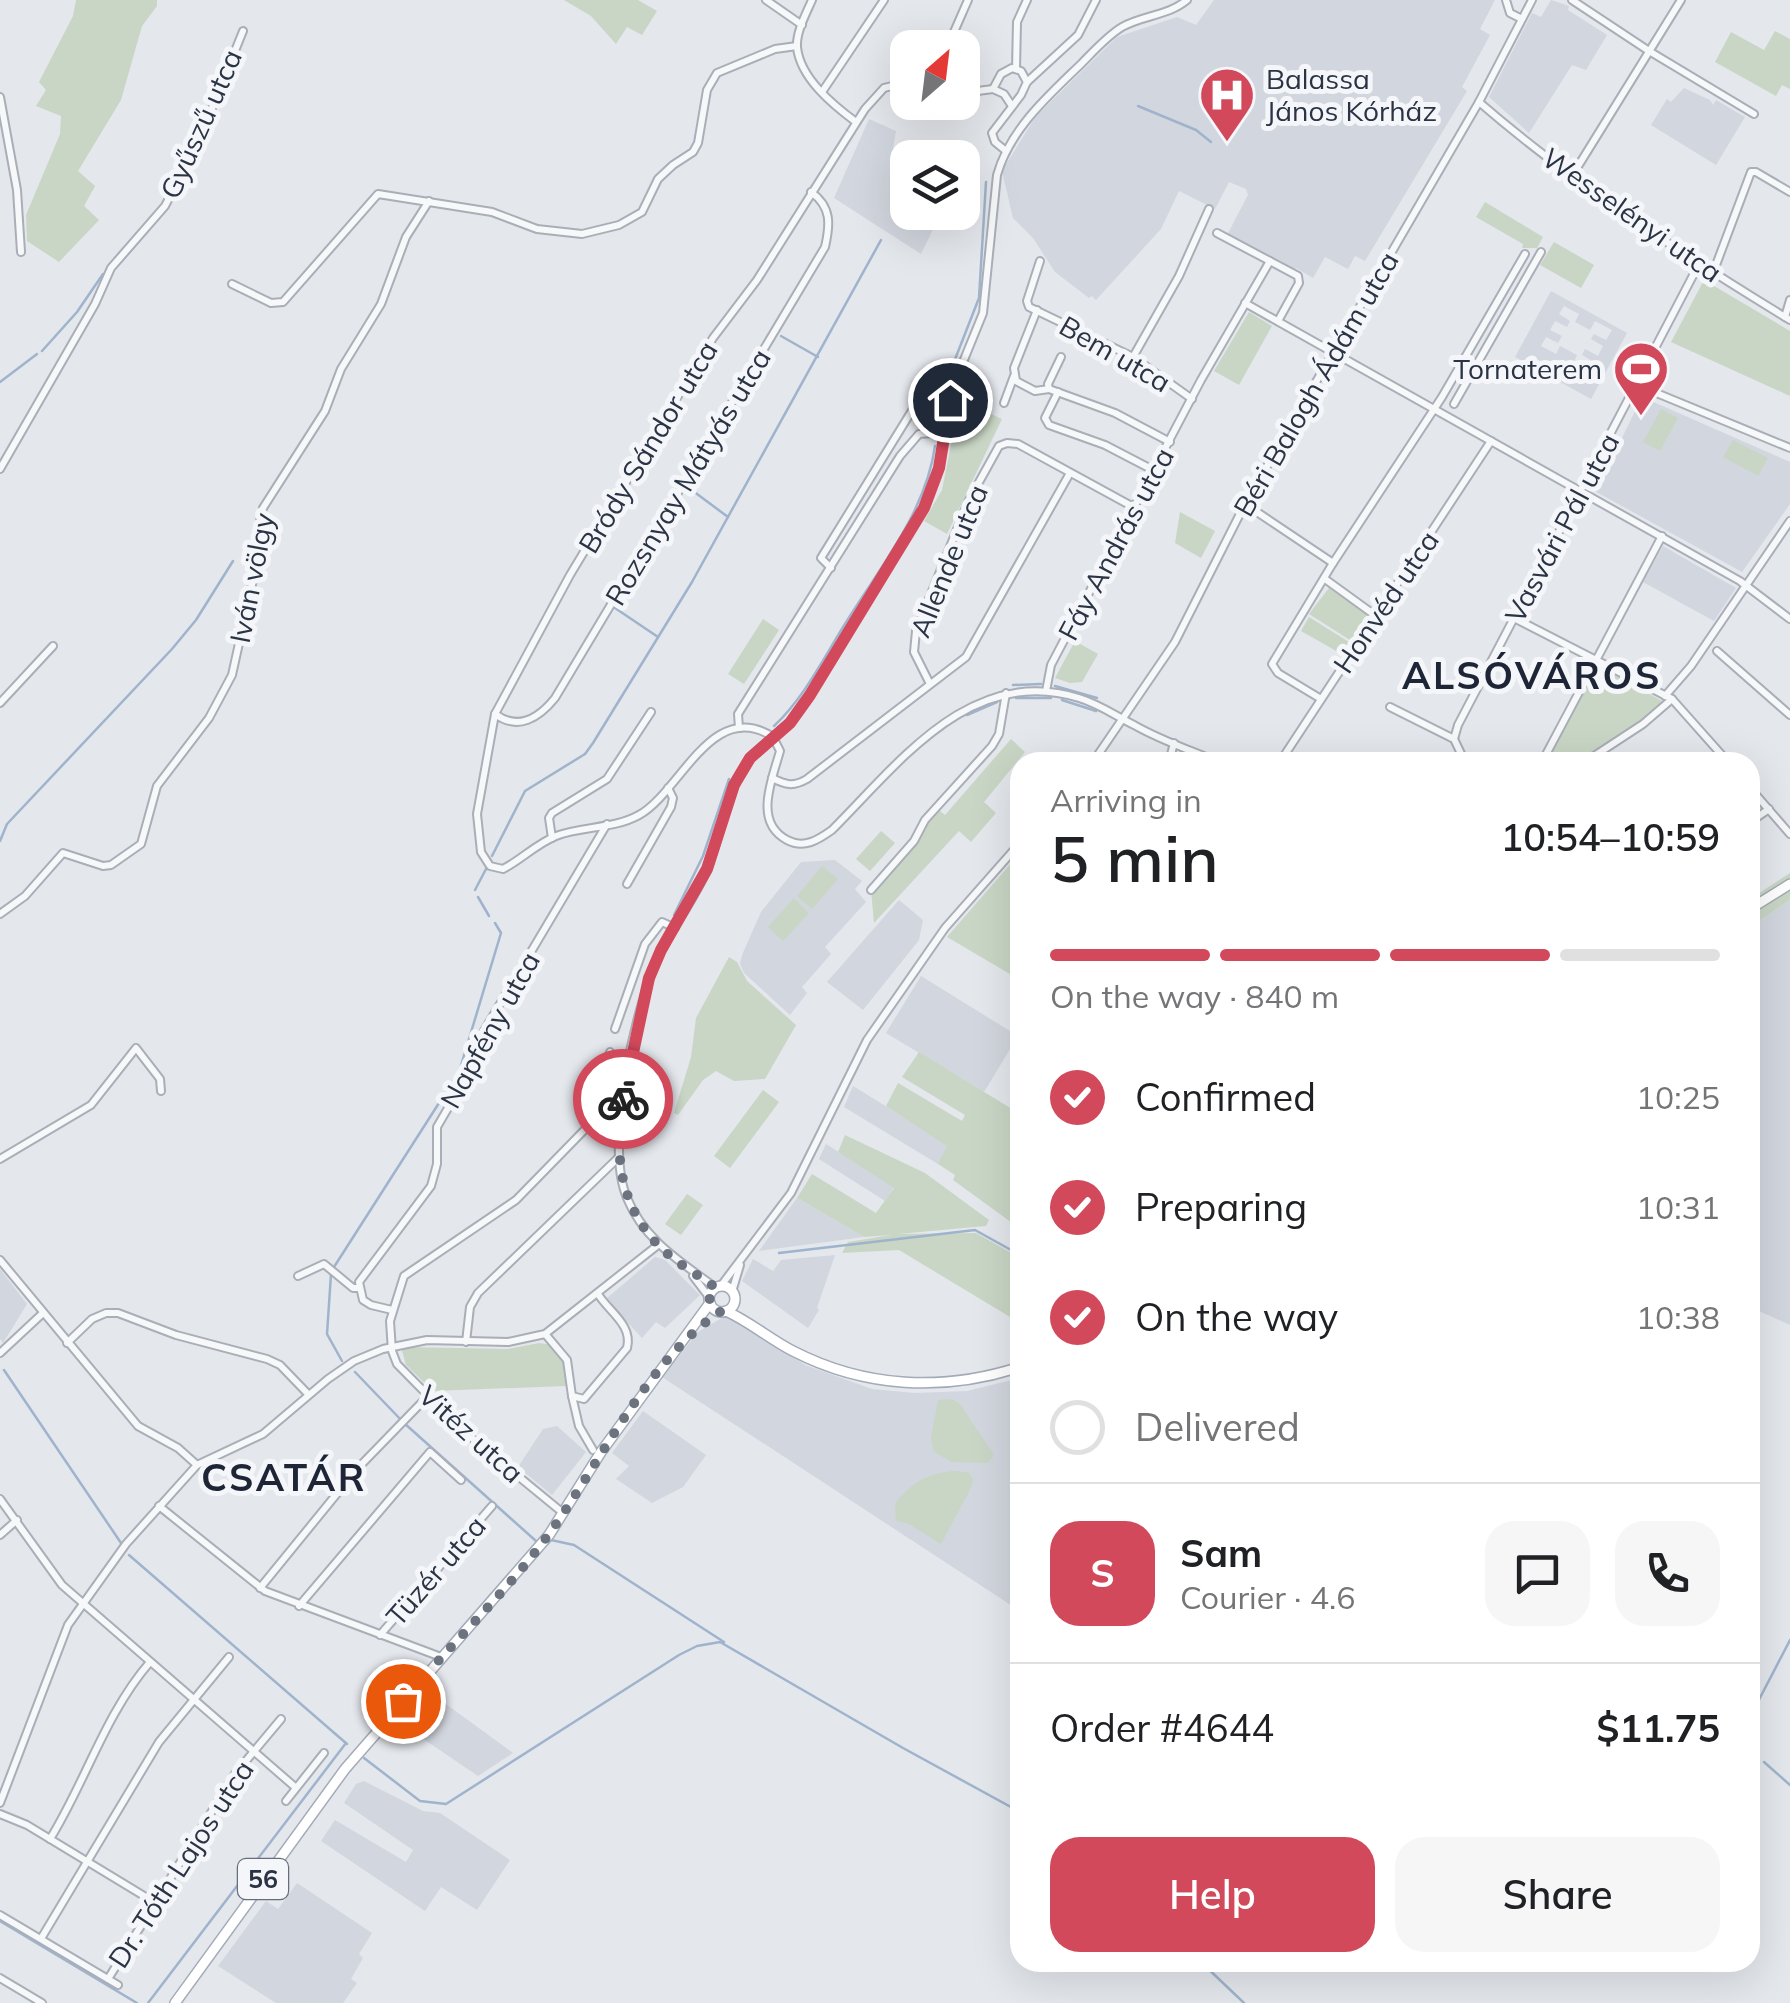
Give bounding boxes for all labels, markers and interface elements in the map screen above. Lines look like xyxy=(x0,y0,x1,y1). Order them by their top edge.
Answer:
north arrow xyxy=(890,30,980,120)
map controls xyxy=(890,30,980,230)
street label: Gyűszű utca xyxy=(152,44,249,204)
place label: Balassa János Kórház xyxy=(1266,61,1437,128)
hospital icon: Balassa János Kórház xyxy=(1197,65,1257,144)
button: layers xyxy=(890,140,980,230)
street label: Wesselényi utca xyxy=(1536,140,1729,289)
street label: Béri Balogh Ádám utca xyxy=(1225,245,1406,522)
street label: Bem utca xyxy=(1053,308,1177,399)
street label: Bródy Sándor utca xyxy=(570,334,725,559)
sports icon: Tornaterem xyxy=(1611,339,1671,418)
street label: Rozsnyay Mátyás utca xyxy=(597,342,778,611)
place label: Tornaterem xyxy=(1453,351,1602,386)
pin xyxy=(908,358,993,443)
icon: home xyxy=(923,373,978,428)
street label: Vasvári Pál utca xyxy=(1497,427,1626,628)
street label: Fáy András utca xyxy=(1050,442,1181,646)
street label: Allende utca xyxy=(902,479,995,642)
street label: Iván völgy xyxy=(222,510,281,646)
street label: Honvéd utca xyxy=(1325,524,1446,680)
district label: ALSÓVÁROS xyxy=(1402,651,1662,699)
text: Arriving in xyxy=(1050,780,1202,820)
text: 10:54–10:59 xyxy=(1500,813,1720,861)
text: 5 min xyxy=(1050,817,1219,898)
street label: Napfény utca xyxy=(432,945,547,1114)
text: On the way · 840 m xyxy=(1050,976,1339,1016)
courier xyxy=(573,1049,673,1149)
icon: check xyxy=(1050,1070,1105,1125)
icon: bike xyxy=(596,1072,651,1127)
text: Confirmed xyxy=(1135,1073,1316,1121)
text: 10:25 xyxy=(1636,1077,1720,1117)
icon: check xyxy=(1050,1180,1105,1235)
text: Preparing xyxy=(1135,1183,1307,1231)
text: 10:31 xyxy=(1636,1187,1720,1227)
icon: check xyxy=(1050,1290,1105,1345)
text: On the way xyxy=(1135,1293,1338,1341)
text: 10:38 xyxy=(1636,1297,1720,1337)
street label: Vitéz utca xyxy=(412,1377,531,1490)
text: Delivered xyxy=(1135,1403,1300,1451)
district label: CSATÁR xyxy=(201,1453,367,1501)
street label: Tüzér utca xyxy=(378,1508,493,1633)
button: chat xyxy=(1485,1521,1590,1626)
button: phone xyxy=(1615,1521,1720,1626)
text: Sam xyxy=(1180,1529,1262,1577)
text: S xyxy=(1090,1549,1115,1597)
text: Courier · 4.6 xyxy=(1180,1577,1356,1617)
pin xyxy=(361,1659,446,1744)
icon: bag xyxy=(376,1674,431,1729)
text: Order #4644 xyxy=(1050,1704,1274,1752)
text: $11.75 xyxy=(1597,1704,1720,1752)
street label: Dr. Tóth Lajos utca xyxy=(100,1753,261,1974)
button: Help xyxy=(1050,1837,1375,1952)
button: Share xyxy=(1395,1837,1720,1952)
road number: 56 xyxy=(238,1859,288,1899)

